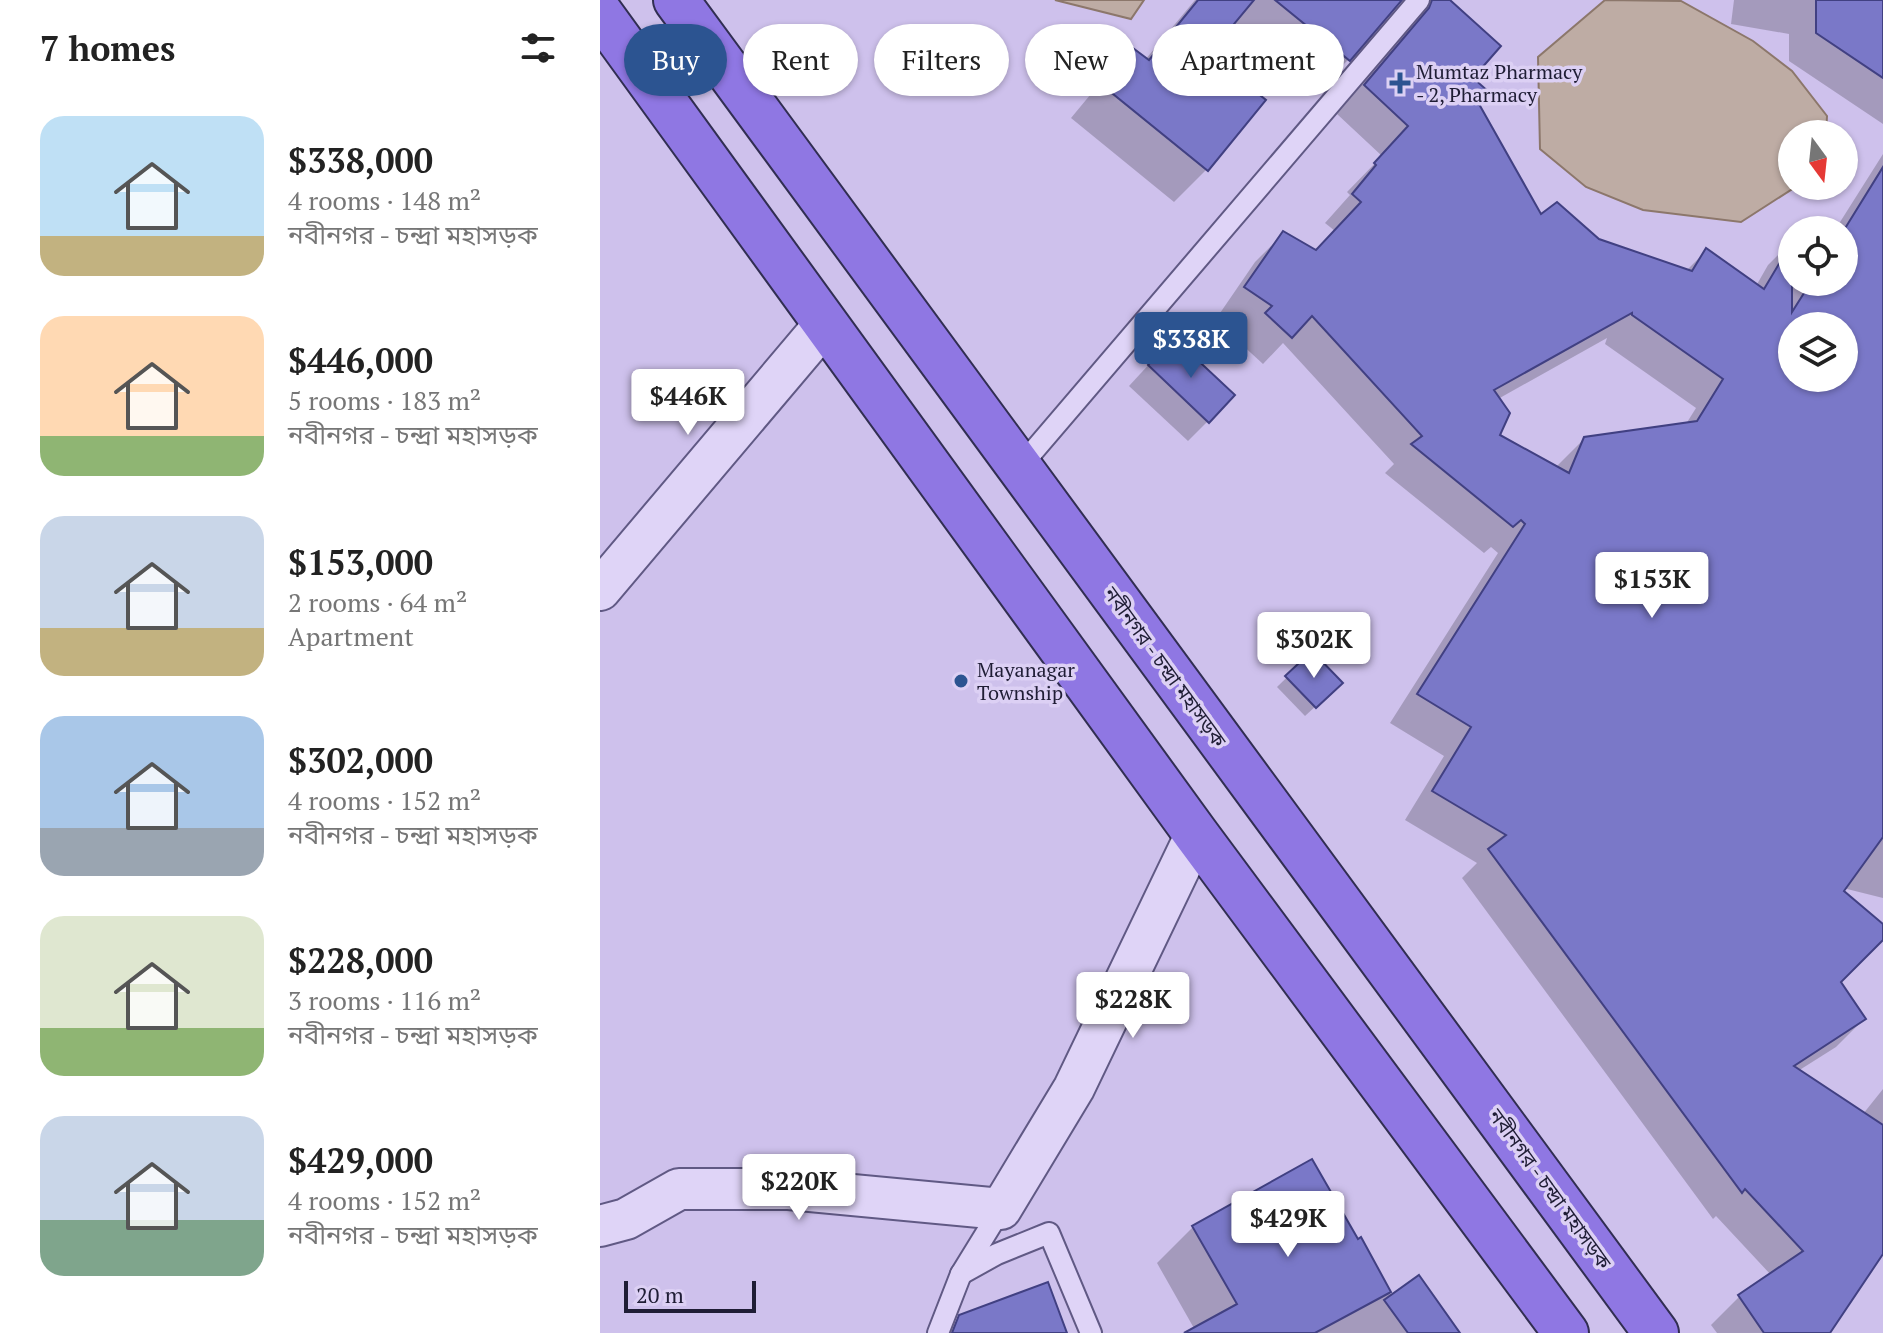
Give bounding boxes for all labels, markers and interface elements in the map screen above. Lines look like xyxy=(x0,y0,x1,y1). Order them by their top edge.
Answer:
chip: Buy xyxy=(624,24,727,96)
chip: Rent xyxy=(743,24,858,96)
chip: Filters xyxy=(874,24,1009,96)
chip: New xyxy=(1025,24,1136,96)
chip: Apartment xyxy=(1152,24,1344,96)
text: 7 homes xyxy=(40,26,175,71)
icon: filters xyxy=(516,26,560,70)
place label: Mumtaz Pharmacy - 2, Pharmacy xyxy=(1416,58,1583,108)
marker: Mumtaz Pharmacy - 2, Pharmacy xyxy=(1391,74,1409,92)
north arrow xyxy=(1778,120,1858,200)
map controls xyxy=(1778,120,1858,392)
text: $338,000 xyxy=(288,138,433,183)
icon: home xyxy=(104,148,200,244)
text: 4 rooms · 148 m² xyxy=(288,183,481,217)
button: locate xyxy=(1778,216,1858,296)
text: নবীনগর - চন্দ্রা মহাসড়ক xyxy=(288,217,538,251)
pin: $338K xyxy=(1135,312,1247,380)
button: layers xyxy=(1778,312,1858,392)
text: $338K xyxy=(1152,321,1230,355)
text: $446,000 xyxy=(288,338,433,383)
icon: home xyxy=(104,348,200,444)
pin: $446K xyxy=(632,369,744,437)
text: $446K xyxy=(649,378,727,412)
text: 5 rooms · 183 m² xyxy=(288,383,481,417)
text: নবীনগর - চন্দ্রা মহাসড়ক xyxy=(288,417,538,451)
text: $153,000 xyxy=(288,540,433,585)
icon: home xyxy=(104,548,200,644)
pin: $153K xyxy=(1596,552,1708,620)
text: $153K xyxy=(1613,561,1691,595)
street label: নবীনগর - চন্দ্রা মহাসড়ক xyxy=(1097,580,1233,753)
text: 2 rooms · 64 m² xyxy=(288,585,467,619)
pin: $302K xyxy=(1258,612,1370,680)
text: Apartment xyxy=(288,619,414,653)
text: $302K xyxy=(1275,621,1353,655)
place label: Mayanagar Township xyxy=(977,656,1075,706)
marker: Mayanagar Township xyxy=(952,672,970,690)
text: $302,000 xyxy=(288,738,433,783)
icon: home xyxy=(104,748,200,844)
text: 4 rooms · 152 m² xyxy=(288,783,481,817)
text: নবীনগর - চন্দ্রা মহাসড়ক xyxy=(288,817,538,851)
text: $228,000 xyxy=(288,938,433,983)
icon: home xyxy=(104,948,200,1044)
pin: $228K xyxy=(1077,972,1189,1040)
text: $228K xyxy=(1094,981,1172,1015)
text: 3 rooms · 116 m² xyxy=(288,983,481,1017)
text: নবীনগর - চন্দ্রা মহাসড়ক xyxy=(288,1017,538,1051)
street label: নবীনগর - চন্দ্রা মহাসড়ক xyxy=(1482,1102,1618,1275)
text: $429,000 xyxy=(288,1138,433,1183)
icon: home xyxy=(104,1148,200,1244)
pin: $220K xyxy=(743,1154,855,1222)
text: $220K xyxy=(760,1163,838,1197)
text: 4 rooms · 152 m² xyxy=(288,1183,481,1217)
pin: $429K xyxy=(1232,1191,1344,1259)
text: $429K xyxy=(1249,1200,1327,1234)
text: নবীনগর - চন্দ্রা মহাসড়ক xyxy=(288,1217,538,1251)
scale bar xyxy=(624,1277,756,1313)
text: 20 m xyxy=(636,1280,684,1309)

